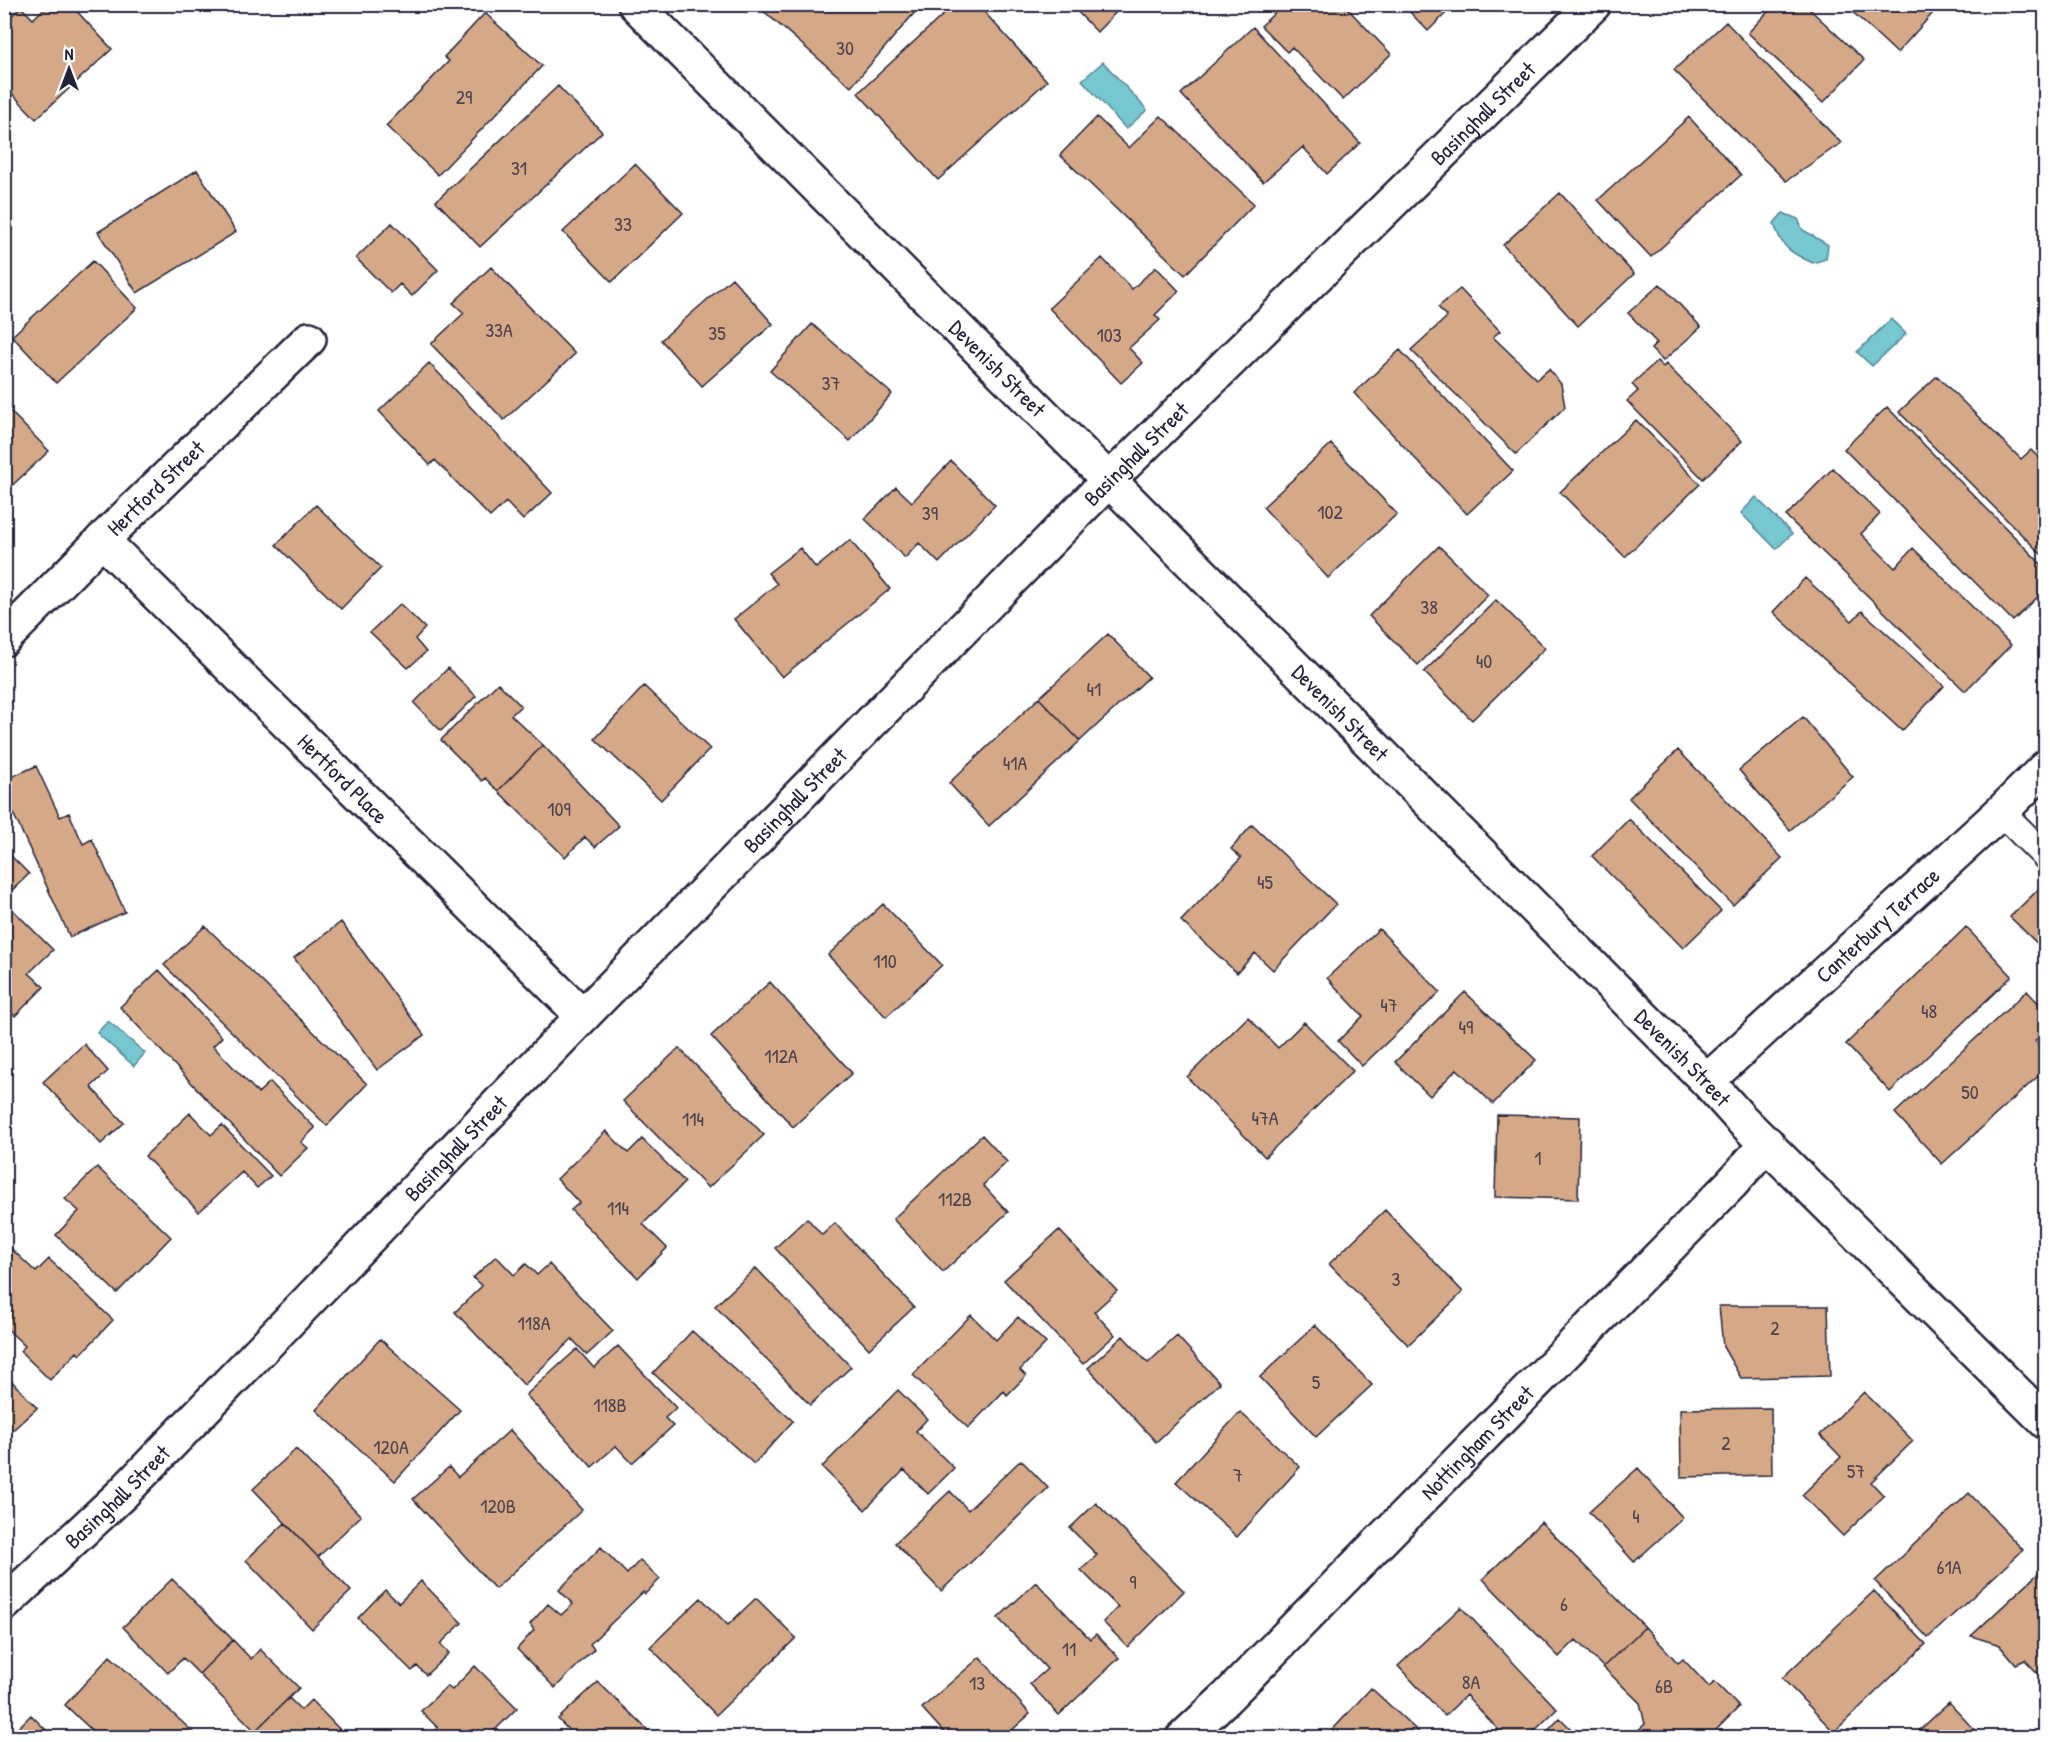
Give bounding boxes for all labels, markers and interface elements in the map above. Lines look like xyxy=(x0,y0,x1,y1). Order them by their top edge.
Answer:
house number: 30 xyxy=(836,34,854,61)
north arrow xyxy=(39,39,99,99)
text: N xyxy=(65,43,74,65)
street label: Basinghall Street xyxy=(1423,54,1542,172)
house number: 29 xyxy=(456,83,472,110)
house number: 31 xyxy=(511,154,527,181)
house number: 33 xyxy=(614,210,632,237)
street label: Devenish Street xyxy=(943,313,1053,424)
house number: 33A xyxy=(485,316,513,343)
house number: 35 xyxy=(708,319,726,346)
house number: 103 xyxy=(1096,321,1122,348)
house number: 37 xyxy=(822,369,841,396)
street label: Basinghall Street xyxy=(1077,395,1195,512)
street label: Hertford Street xyxy=(100,433,211,542)
house number: 102 xyxy=(1317,498,1343,525)
house number: 39 xyxy=(922,499,938,526)
house number: 38 xyxy=(1420,593,1438,620)
house number: 40 xyxy=(1476,647,1492,674)
street label: Devenish Street xyxy=(1285,658,1396,768)
house number: 41 xyxy=(1087,675,1101,702)
street label: Hertford Place xyxy=(291,727,395,830)
street label: Basinghall Street xyxy=(736,740,854,859)
house number: 41A xyxy=(1003,749,1027,776)
house number: 109 xyxy=(547,795,571,822)
street label: Canterbury Terrace xyxy=(1809,860,1946,990)
house number: 45 xyxy=(1257,868,1274,895)
house number: 110 xyxy=(873,947,897,974)
house number: 47 xyxy=(1380,991,1398,1018)
house number: 48 xyxy=(1921,997,1937,1024)
street label: Devenish Street xyxy=(1628,1002,1738,1113)
house number: 49 xyxy=(1459,1013,1473,1040)
house number: 112A xyxy=(764,1042,798,1069)
house number: 50 xyxy=(1961,1078,1979,1105)
street label: Basinghall Street xyxy=(397,1088,514,1208)
house number: 47A xyxy=(1251,1104,1279,1131)
house number: 114 xyxy=(682,1105,704,1132)
house number: 1 xyxy=(1534,1144,1542,1171)
house number: 112B xyxy=(938,1185,972,1212)
house number: 114 xyxy=(607,1194,629,1221)
house number: 3 xyxy=(1392,1265,1401,1292)
house number: 118A xyxy=(518,1309,551,1336)
house number: 2 xyxy=(1770,1314,1780,1341)
house number: 5 xyxy=(1312,1368,1321,1395)
street label: Nottingham Street xyxy=(1414,1378,1541,1506)
house number: 118B xyxy=(593,1391,627,1418)
house number: 2 xyxy=(1721,1429,1731,1456)
house number: 120A xyxy=(373,1433,409,1460)
street label: Basinghall Street xyxy=(58,1438,177,1555)
house number: 57 xyxy=(1847,1457,1865,1484)
house number: 7 xyxy=(1233,1461,1243,1488)
house number: 120B xyxy=(480,1492,516,1519)
house number: 4 xyxy=(1632,1502,1640,1529)
house number: 61A xyxy=(1937,1553,1962,1580)
house number: 9 xyxy=(1129,1568,1137,1595)
house number: 6 xyxy=(1560,1590,1568,1617)
house number: 11 xyxy=(1062,1635,1076,1662)
house number: 8A xyxy=(1462,1668,1480,1695)
house number: 13 xyxy=(969,1669,985,1696)
house number: 6B xyxy=(1655,1672,1673,1699)

